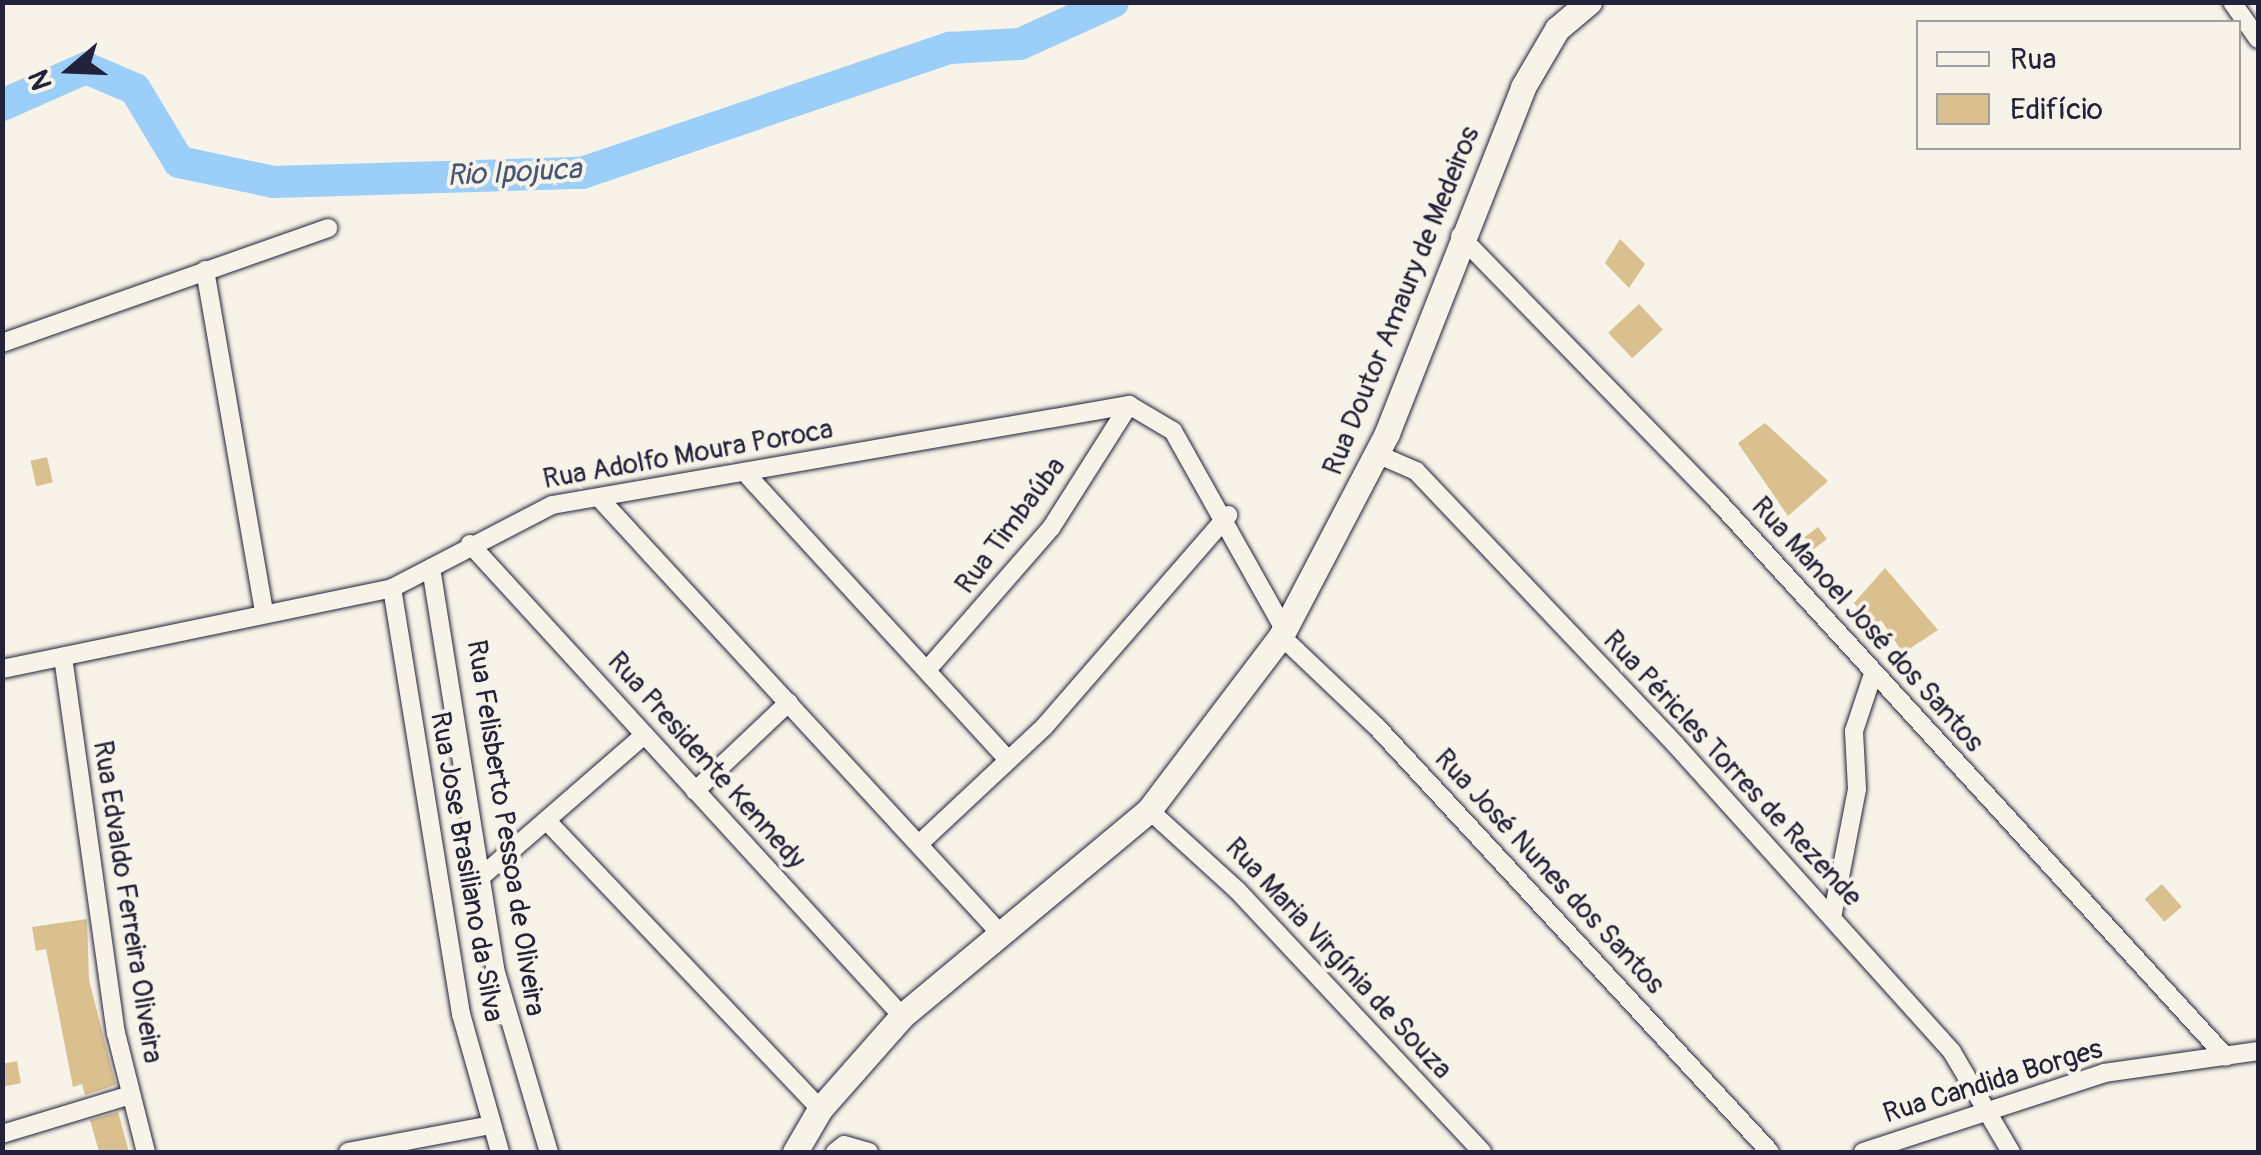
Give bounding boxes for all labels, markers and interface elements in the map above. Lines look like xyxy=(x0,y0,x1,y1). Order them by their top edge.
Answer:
north arrow xyxy=(20,20,120,120)
legend xyxy=(1916,20,2241,150)
text: Rua xyxy=(2010,41,2056,78)
text: N xyxy=(22,65,61,95)
text: Edifício xyxy=(2010,91,2103,128)
street label: Rua Doutor Amaury de Medeiros xyxy=(1317,122,1487,480)
water label: Rio Ipojuca xyxy=(446,152,582,194)
street label: Rua Adolfo Moura Poroca xyxy=(540,413,836,497)
street label: Rua Timbaúba xyxy=(949,451,1073,601)
street label: Rua Manoel José dos Santos xyxy=(1744,491,1990,759)
street label: Rua Péricles Torres de Rezende xyxy=(1595,624,1869,914)
street label: Rua Felisberto Pessoa de Oliveira xyxy=(459,638,551,1018)
street label: Rua Presidente Kennedy xyxy=(600,646,812,876)
street label: Rua Jose Brasiliano da Silva xyxy=(422,709,510,1025)
street label: Rua Edvaldo Ferreira Oliveira xyxy=(85,738,169,1066)
street label: Rua José Nunes dos Santos xyxy=(1427,743,1671,1001)
street label: Rua Maria Virgínia de Souza xyxy=(1218,832,1458,1086)
street label: Rua Candida Borges xyxy=(1879,1033,2107,1131)

